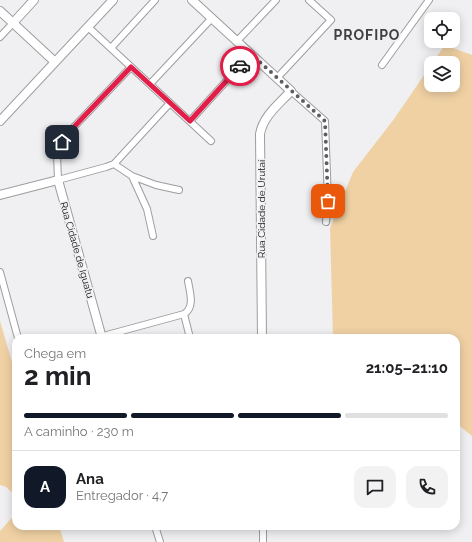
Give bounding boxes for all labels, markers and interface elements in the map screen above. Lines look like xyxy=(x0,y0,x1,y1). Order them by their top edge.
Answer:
map controls xyxy=(424,12,460,92)
button: locate xyxy=(424,12,460,48)
district label: PROFIPO xyxy=(334,27,400,43)
courier xyxy=(220,46,260,86)
icon: car xyxy=(229,55,251,77)
button: layers xyxy=(424,56,460,92)
pin xyxy=(45,125,79,159)
icon: home xyxy=(51,131,73,153)
street label: Rua Cidade de Urutaí xyxy=(256,159,267,258)
pin xyxy=(311,184,345,218)
icon: bag xyxy=(317,190,339,212)
street label: Rua Cidade de Iguatu xyxy=(58,201,96,299)
text: Chega em xyxy=(24,346,86,361)
text: 21:05–21:10 xyxy=(366,359,448,377)
text: 2 min xyxy=(24,361,91,391)
text: A caminho · 230 m xyxy=(24,424,134,439)
button: chat xyxy=(354,466,396,508)
button: phone xyxy=(406,466,448,508)
text: Ana xyxy=(76,470,104,488)
text: A xyxy=(40,478,50,496)
text: Entregador · 4.7 xyxy=(76,488,168,503)

